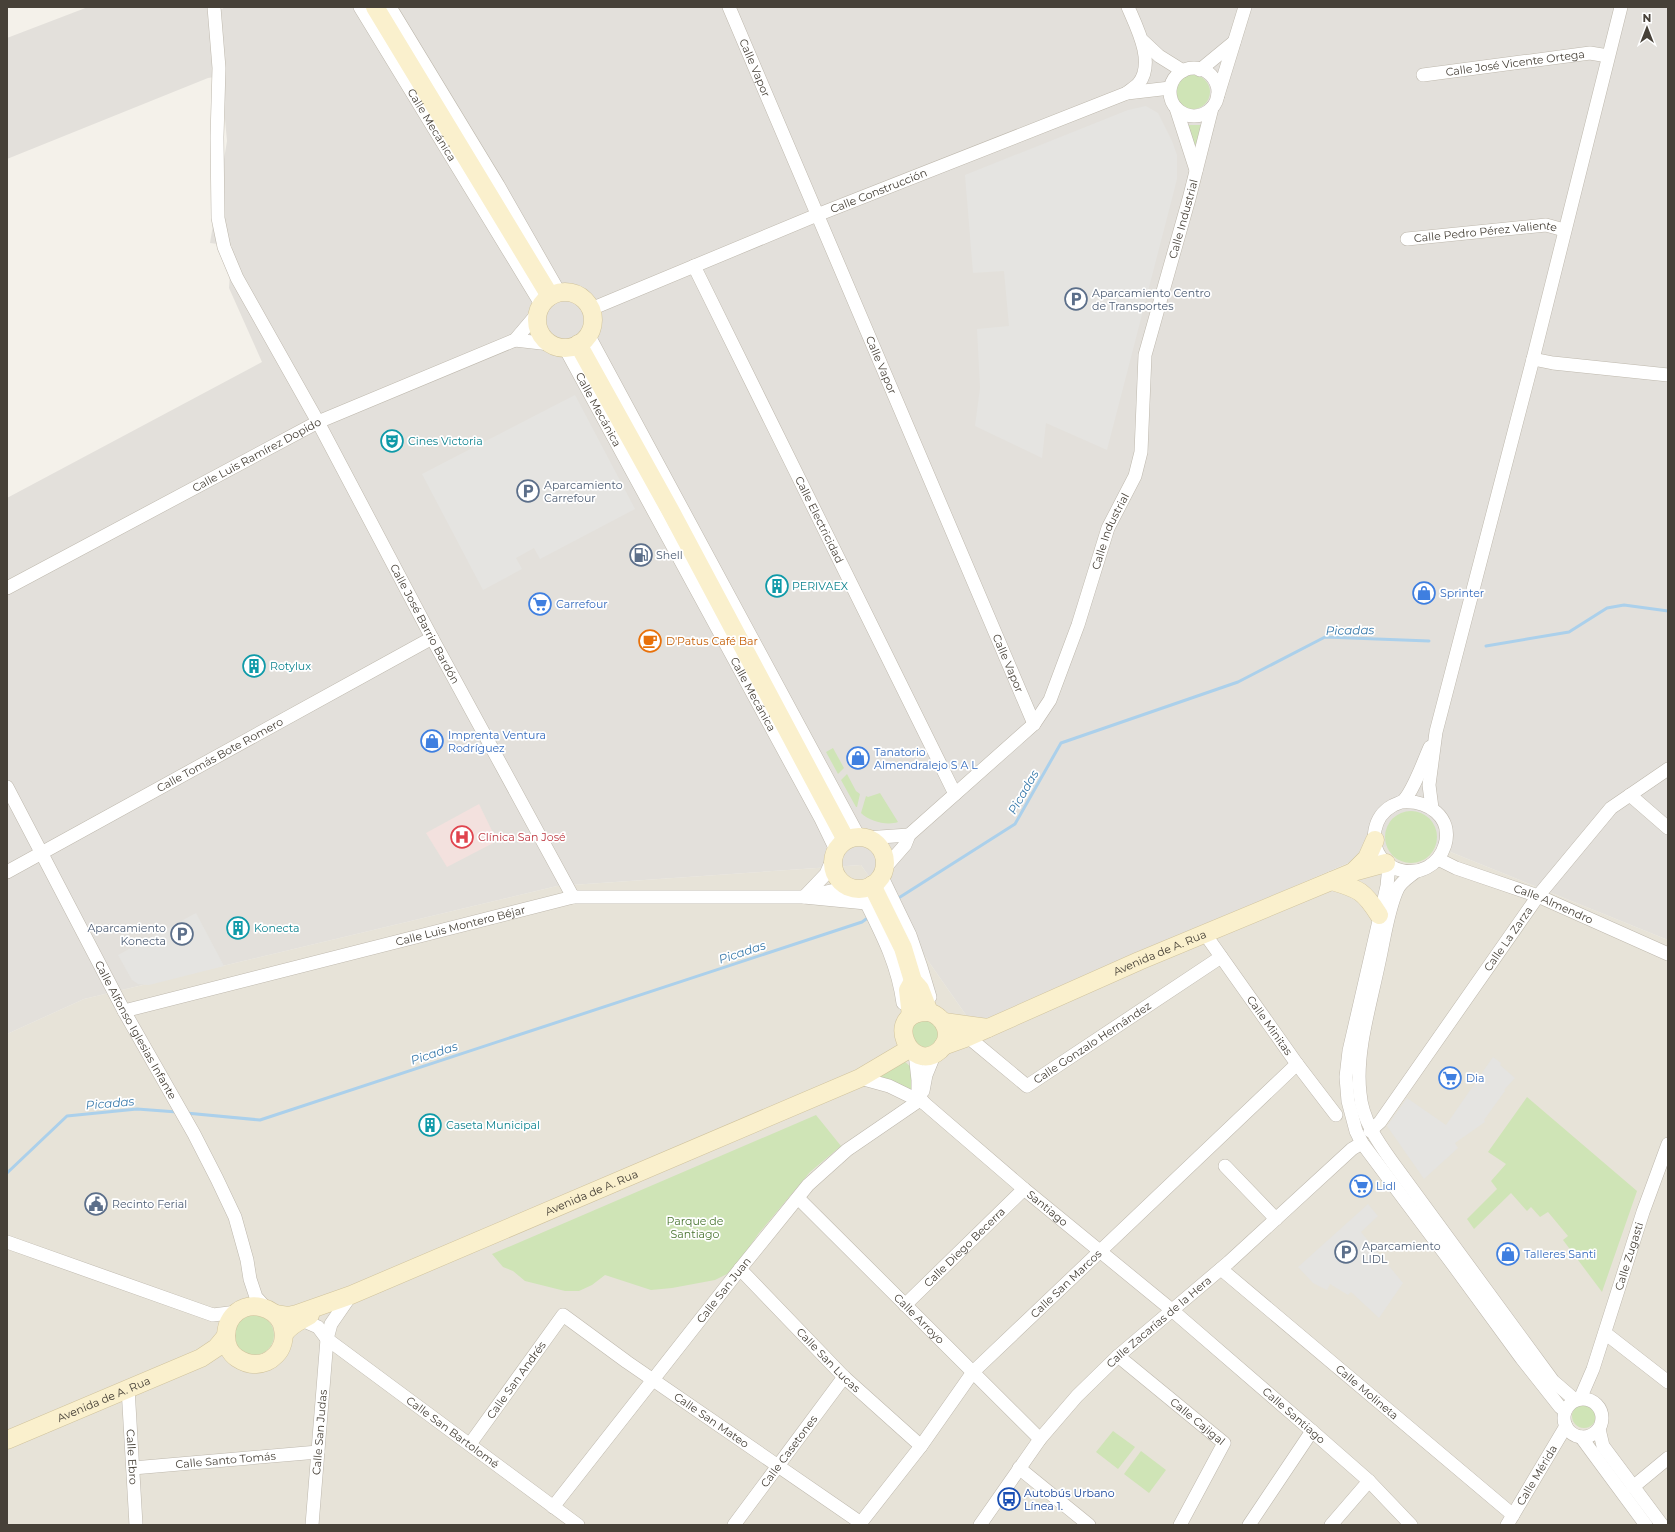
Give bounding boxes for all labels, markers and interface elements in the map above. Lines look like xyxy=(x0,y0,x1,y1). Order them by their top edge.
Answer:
north arrow xyxy=(1627,8,1667,48)
text: N xyxy=(1643,11,1651,25)
street label: Calle Vapor xyxy=(736,36,773,99)
street label: Calle José Vicente Ortega xyxy=(1445,47,1586,79)
street label: Calle Mecánica xyxy=(404,86,459,164)
street label: Calle Construcción xyxy=(828,165,929,216)
street label: Calle Industrial xyxy=(1166,178,1201,260)
street label: Calle Pedro Pérez Valiente xyxy=(1413,218,1559,245)
parking icon: Aparcamiento Centro de Transportes xyxy=(1063,286,1089,312)
place label: Aparcamiento Centro de Transportes xyxy=(1092,286,1211,313)
street label: Calle Vapor xyxy=(863,334,900,396)
street label: Calle Mecánica xyxy=(573,370,624,449)
street label: Calle Luis Ramírez Dopido xyxy=(190,415,324,495)
theatre icon: Cines Victoria xyxy=(379,428,405,454)
place label: Cines Victoria xyxy=(408,434,483,448)
street label: Calle Electricidad xyxy=(792,474,847,565)
parking icon: Aparcamiento Carrefour xyxy=(515,478,541,504)
place label: Aparcamiento Carrefour xyxy=(544,478,623,505)
street label: Calle Industrial xyxy=(1089,490,1132,571)
fuel station icon: Shell xyxy=(628,542,654,568)
place label: Shell xyxy=(656,548,683,562)
street label: Calle José Barrio Bardón xyxy=(387,561,463,686)
building icon: PERIVAEX xyxy=(764,573,790,599)
place label: PERIVAEX xyxy=(792,579,849,593)
shop icon: Sprinter xyxy=(1411,580,1437,606)
place label: Sprinter xyxy=(1440,586,1484,600)
supermarket icon: Carrefour xyxy=(527,591,553,617)
place label: Carrefour xyxy=(556,597,608,611)
water label: Picadas xyxy=(1325,622,1375,638)
cafe icon: D'Patus Café Bar xyxy=(637,628,663,654)
street label: Calle Vapor xyxy=(990,632,1027,694)
place label: D'Patus Café Bar xyxy=(666,634,758,648)
building icon: Rotylux xyxy=(241,653,267,679)
street label: Calle Mecánica xyxy=(727,655,779,734)
place label: Rotylux xyxy=(270,659,311,673)
street label: Calle Tomás Bote Romero xyxy=(154,714,286,795)
shop icon: Imprenta Ventura Rodríguez xyxy=(419,728,445,754)
place label: Imprenta Ventura Rodríguez xyxy=(448,728,546,755)
shop icon: Tanatorio Almendralejo S A L xyxy=(845,745,871,771)
place label: Tanatorio Almendralejo S A L xyxy=(874,745,978,772)
water label: Picadas xyxy=(1004,767,1042,817)
hospital icon: Clínica San José xyxy=(449,824,475,850)
place label: Clínica San José xyxy=(478,830,566,844)
street label: Calle Almendro xyxy=(1512,881,1595,927)
street label: Calle Luis Montero Béjar xyxy=(394,902,527,949)
street label: Calle La Zarza xyxy=(1481,904,1536,974)
building icon: Konecta xyxy=(225,915,251,941)
place label: Aparcamiento Konecta xyxy=(87,921,166,948)
parking icon: Aparcamiento Konecta xyxy=(169,921,195,947)
place label: Konecta xyxy=(254,921,300,935)
street label: Avenida de A. Rua xyxy=(1111,927,1208,979)
water label: Picadas xyxy=(716,937,768,967)
street label: Calle Alfonso Iglesias Infante xyxy=(92,958,180,1102)
street label: Calle Minitas xyxy=(1244,993,1296,1058)
street label: Calle Gonzalo Hernández xyxy=(1031,998,1154,1087)
water label: Picadas xyxy=(408,1038,460,1068)
supermarket icon: Dia xyxy=(1437,1065,1463,1091)
place label: Dia xyxy=(1466,1071,1485,1085)
water label: Picadas xyxy=(85,1093,135,1113)
building icon: Caseta Municipal xyxy=(417,1112,443,1138)
place label: Caseta Municipal xyxy=(446,1118,540,1132)
street label: Avenida de A. Rua xyxy=(543,1167,640,1218)
supermarket icon: Lidl xyxy=(1348,1173,1374,1199)
place label: Lidl xyxy=(1376,1179,1396,1193)
street label: Santiago xyxy=(1024,1187,1071,1229)
public building icon: Recinto Ferial xyxy=(83,1191,109,1217)
place label: Recinto Ferial xyxy=(112,1197,187,1211)
street label: Calle Diego Becerra xyxy=(921,1204,1008,1290)
park label: Parque de Santiago xyxy=(667,1214,724,1241)
street label: Calle Zugasti xyxy=(1611,1220,1646,1292)
parking icon: Aparcamiento LIDL xyxy=(1333,1239,1359,1265)
place label: Aparcamiento LIDL xyxy=(1362,1239,1441,1266)
shop icon: Talleres Santi xyxy=(1495,1241,1521,1267)
street label: Calle San Marcos xyxy=(1027,1246,1105,1321)
place label: Talleres Santi xyxy=(1524,1247,1596,1261)
street label: Calle San Juan xyxy=(693,1254,754,1326)
street label: Calle Zacarías de la Hera xyxy=(1103,1273,1214,1371)
street label: Calle Arroyo xyxy=(891,1291,947,1347)
street label: Calle San Lucas xyxy=(794,1325,864,1396)
street label: Calle San Andrés xyxy=(484,1338,549,1421)
street label: Calle Molineta xyxy=(1333,1362,1401,1423)
street label: Avenida de A. Rua xyxy=(55,1373,152,1425)
street label: Calle Santiago xyxy=(1259,1384,1328,1447)
street label: Calle San Judas xyxy=(309,1388,330,1476)
street label: Calle San Mateo xyxy=(671,1389,752,1451)
street label: Calle San Bartolomé xyxy=(404,1393,502,1471)
street label: Calle Cajigal xyxy=(1167,1395,1228,1448)
street label: Calle Casetones xyxy=(757,1412,821,1490)
street label: Calle Ebro xyxy=(123,1429,141,1485)
street label: Calle Mérida xyxy=(1513,1442,1560,1508)
street label: Calle Santo Tomás xyxy=(175,1449,277,1471)
bus stop icon: Autobús Urbano Línea 1. xyxy=(996,1486,1022,1512)
place label: Autobús Urbano Línea 1. xyxy=(1024,1486,1115,1513)

